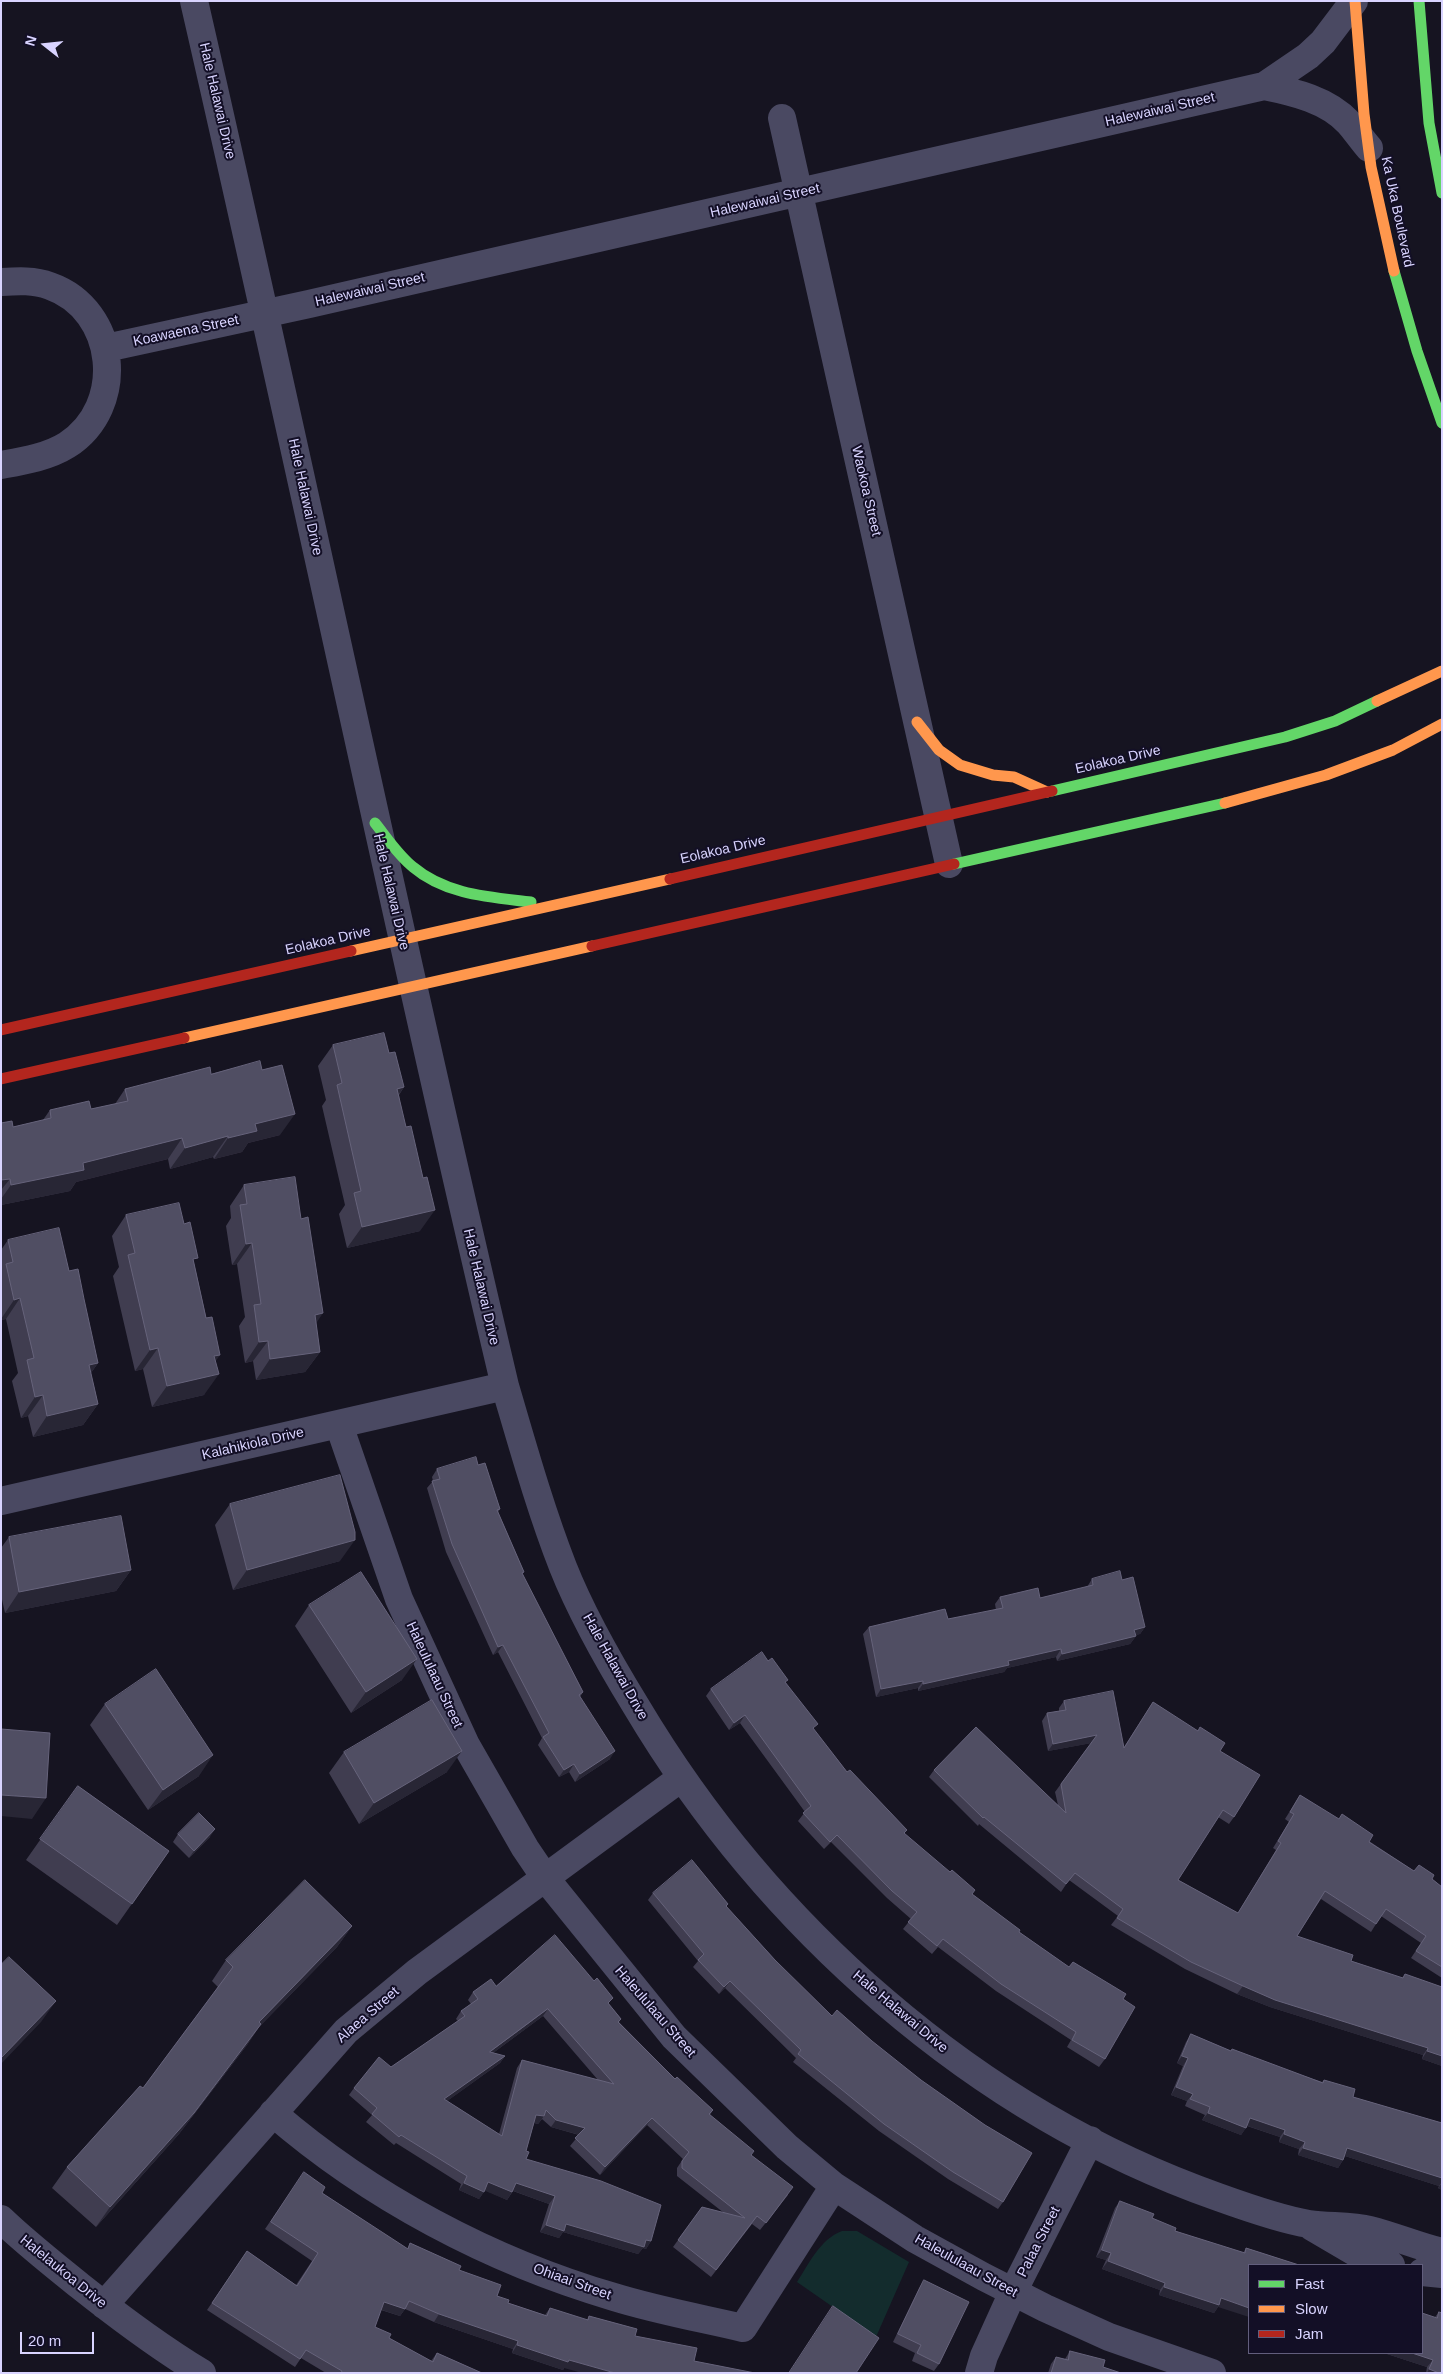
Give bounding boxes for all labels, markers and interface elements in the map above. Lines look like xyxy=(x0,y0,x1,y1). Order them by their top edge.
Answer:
north arrow xyxy=(20,20,70,70)
text: N xyxy=(21,34,40,48)
street label: Hale Halawai Drive xyxy=(195,41,239,161)
street label: Halewaiwai Street xyxy=(1104,89,1216,131)
street label: Ka Uka Boulevard xyxy=(1377,155,1417,269)
street label: Halewaiwai Street xyxy=(709,180,821,222)
street label: Halewaiwai Street xyxy=(314,269,426,311)
street label: Koawaena Street xyxy=(132,312,240,350)
street label: Hale Halawai Drive xyxy=(284,437,326,557)
street label: Waokoa Street xyxy=(847,444,885,538)
street label: Eolakoa Drive xyxy=(1074,742,1162,778)
street label: Hale Halawai Drive xyxy=(369,832,413,952)
street label: Eolakoa Drive xyxy=(679,832,767,868)
street label: Eolakoa Drive xyxy=(284,923,372,959)
street label: Hale Halawai Drive xyxy=(459,1227,503,1347)
street label: Kalahikiola Drive xyxy=(200,1424,306,1464)
street label: Hale Halawai Drive xyxy=(579,1611,651,1723)
street label: Haleululaau Street xyxy=(402,1619,466,1731)
street label: Haleululaau Street xyxy=(611,1963,699,2061)
street label: Hale Halawai Drive xyxy=(849,1967,951,2057)
street label: Alaea Street xyxy=(333,1983,403,2047)
street label: Palaa Street xyxy=(1014,2204,1064,2280)
street label: Haleululaau Street xyxy=(912,2231,1020,2301)
street label: Halelaukoa Drive xyxy=(16,2232,110,2312)
street label: Ohiaai Street xyxy=(531,2260,613,2304)
legend xyxy=(1248,2264,1423,2354)
text: Fast xyxy=(1295,2275,1324,2292)
text: Slow xyxy=(1295,2300,1328,2317)
scale bar xyxy=(22,2322,96,2354)
text: Jam xyxy=(1295,2325,1323,2342)
text: 20 m xyxy=(28,2332,61,2349)

